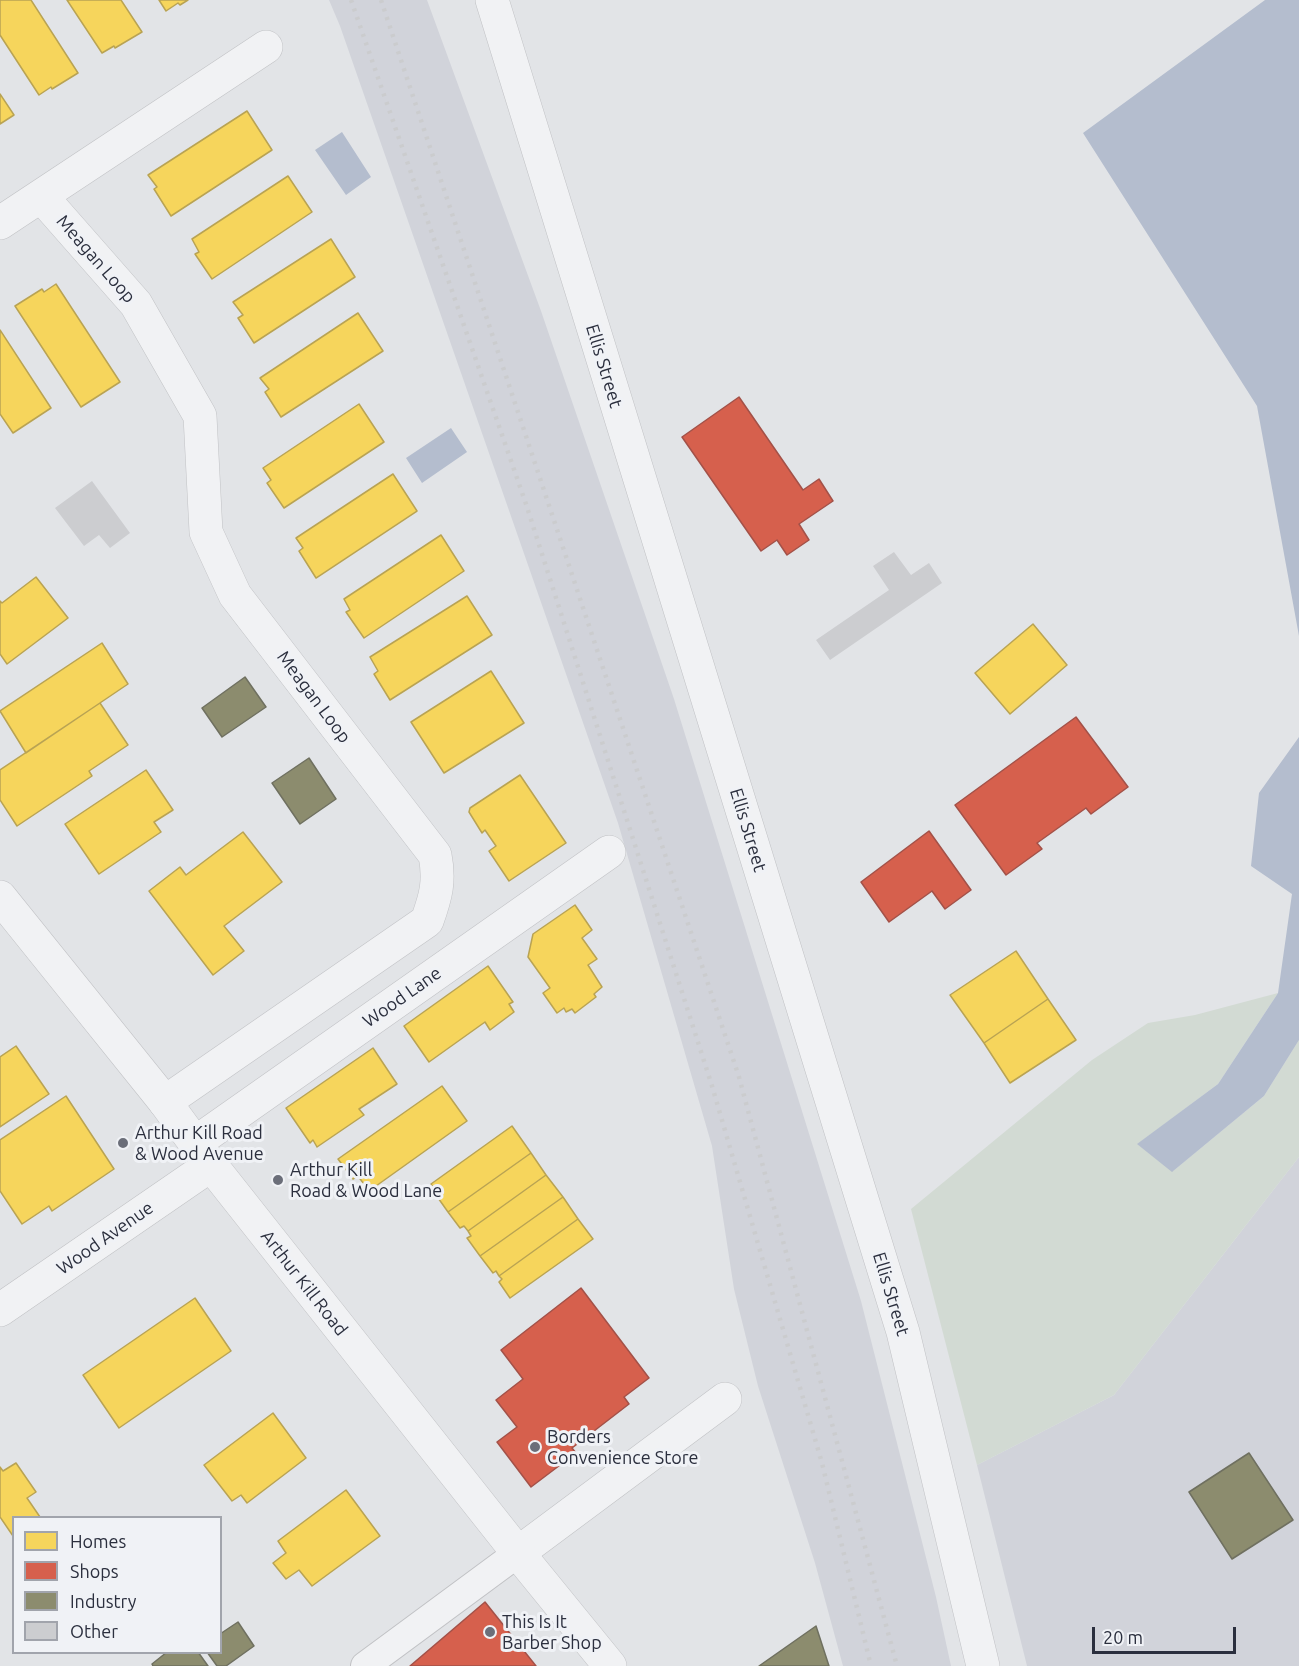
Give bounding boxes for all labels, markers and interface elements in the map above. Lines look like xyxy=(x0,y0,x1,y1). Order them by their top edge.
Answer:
street label: Meagan Loop xyxy=(52,211,140,307)
street label: Ellis Street xyxy=(581,322,627,410)
street label: Meagan Loop xyxy=(272,647,356,747)
street label: Ellis Street xyxy=(725,786,771,874)
street label: Wood Lane xyxy=(359,962,445,1032)
place label: Arthur Kill Road & Wood Avenue xyxy=(135,1122,264,1164)
marker: Arthur Kill Road & Wood Avenue xyxy=(116,1136,130,1150)
place label: Arthur Kill Road & Wood Lane xyxy=(290,1159,442,1202)
marker: Arthur Kill Road & Wood Lane xyxy=(271,1173,285,1187)
street label: Wood Avenue xyxy=(53,1197,157,1279)
street label: Arthur Kill Road xyxy=(256,1226,352,1340)
street label: Ellis Street xyxy=(868,1250,914,1338)
place label: Borders Convenience Store xyxy=(547,1426,698,1468)
marker: Borders Convenience Store xyxy=(528,1440,542,1454)
legend xyxy=(12,1516,222,1654)
text: Homes xyxy=(70,1531,126,1551)
text: Shops xyxy=(70,1561,119,1581)
text: Industry xyxy=(70,1591,136,1611)
place label: This Is It Barber Shop xyxy=(502,1611,602,1654)
scale bar xyxy=(1095,1615,1239,1653)
text: Other xyxy=(70,1621,118,1641)
marker: This Is It Barber Shop xyxy=(483,1625,497,1639)
text: 20 m xyxy=(1103,1627,1143,1647)

